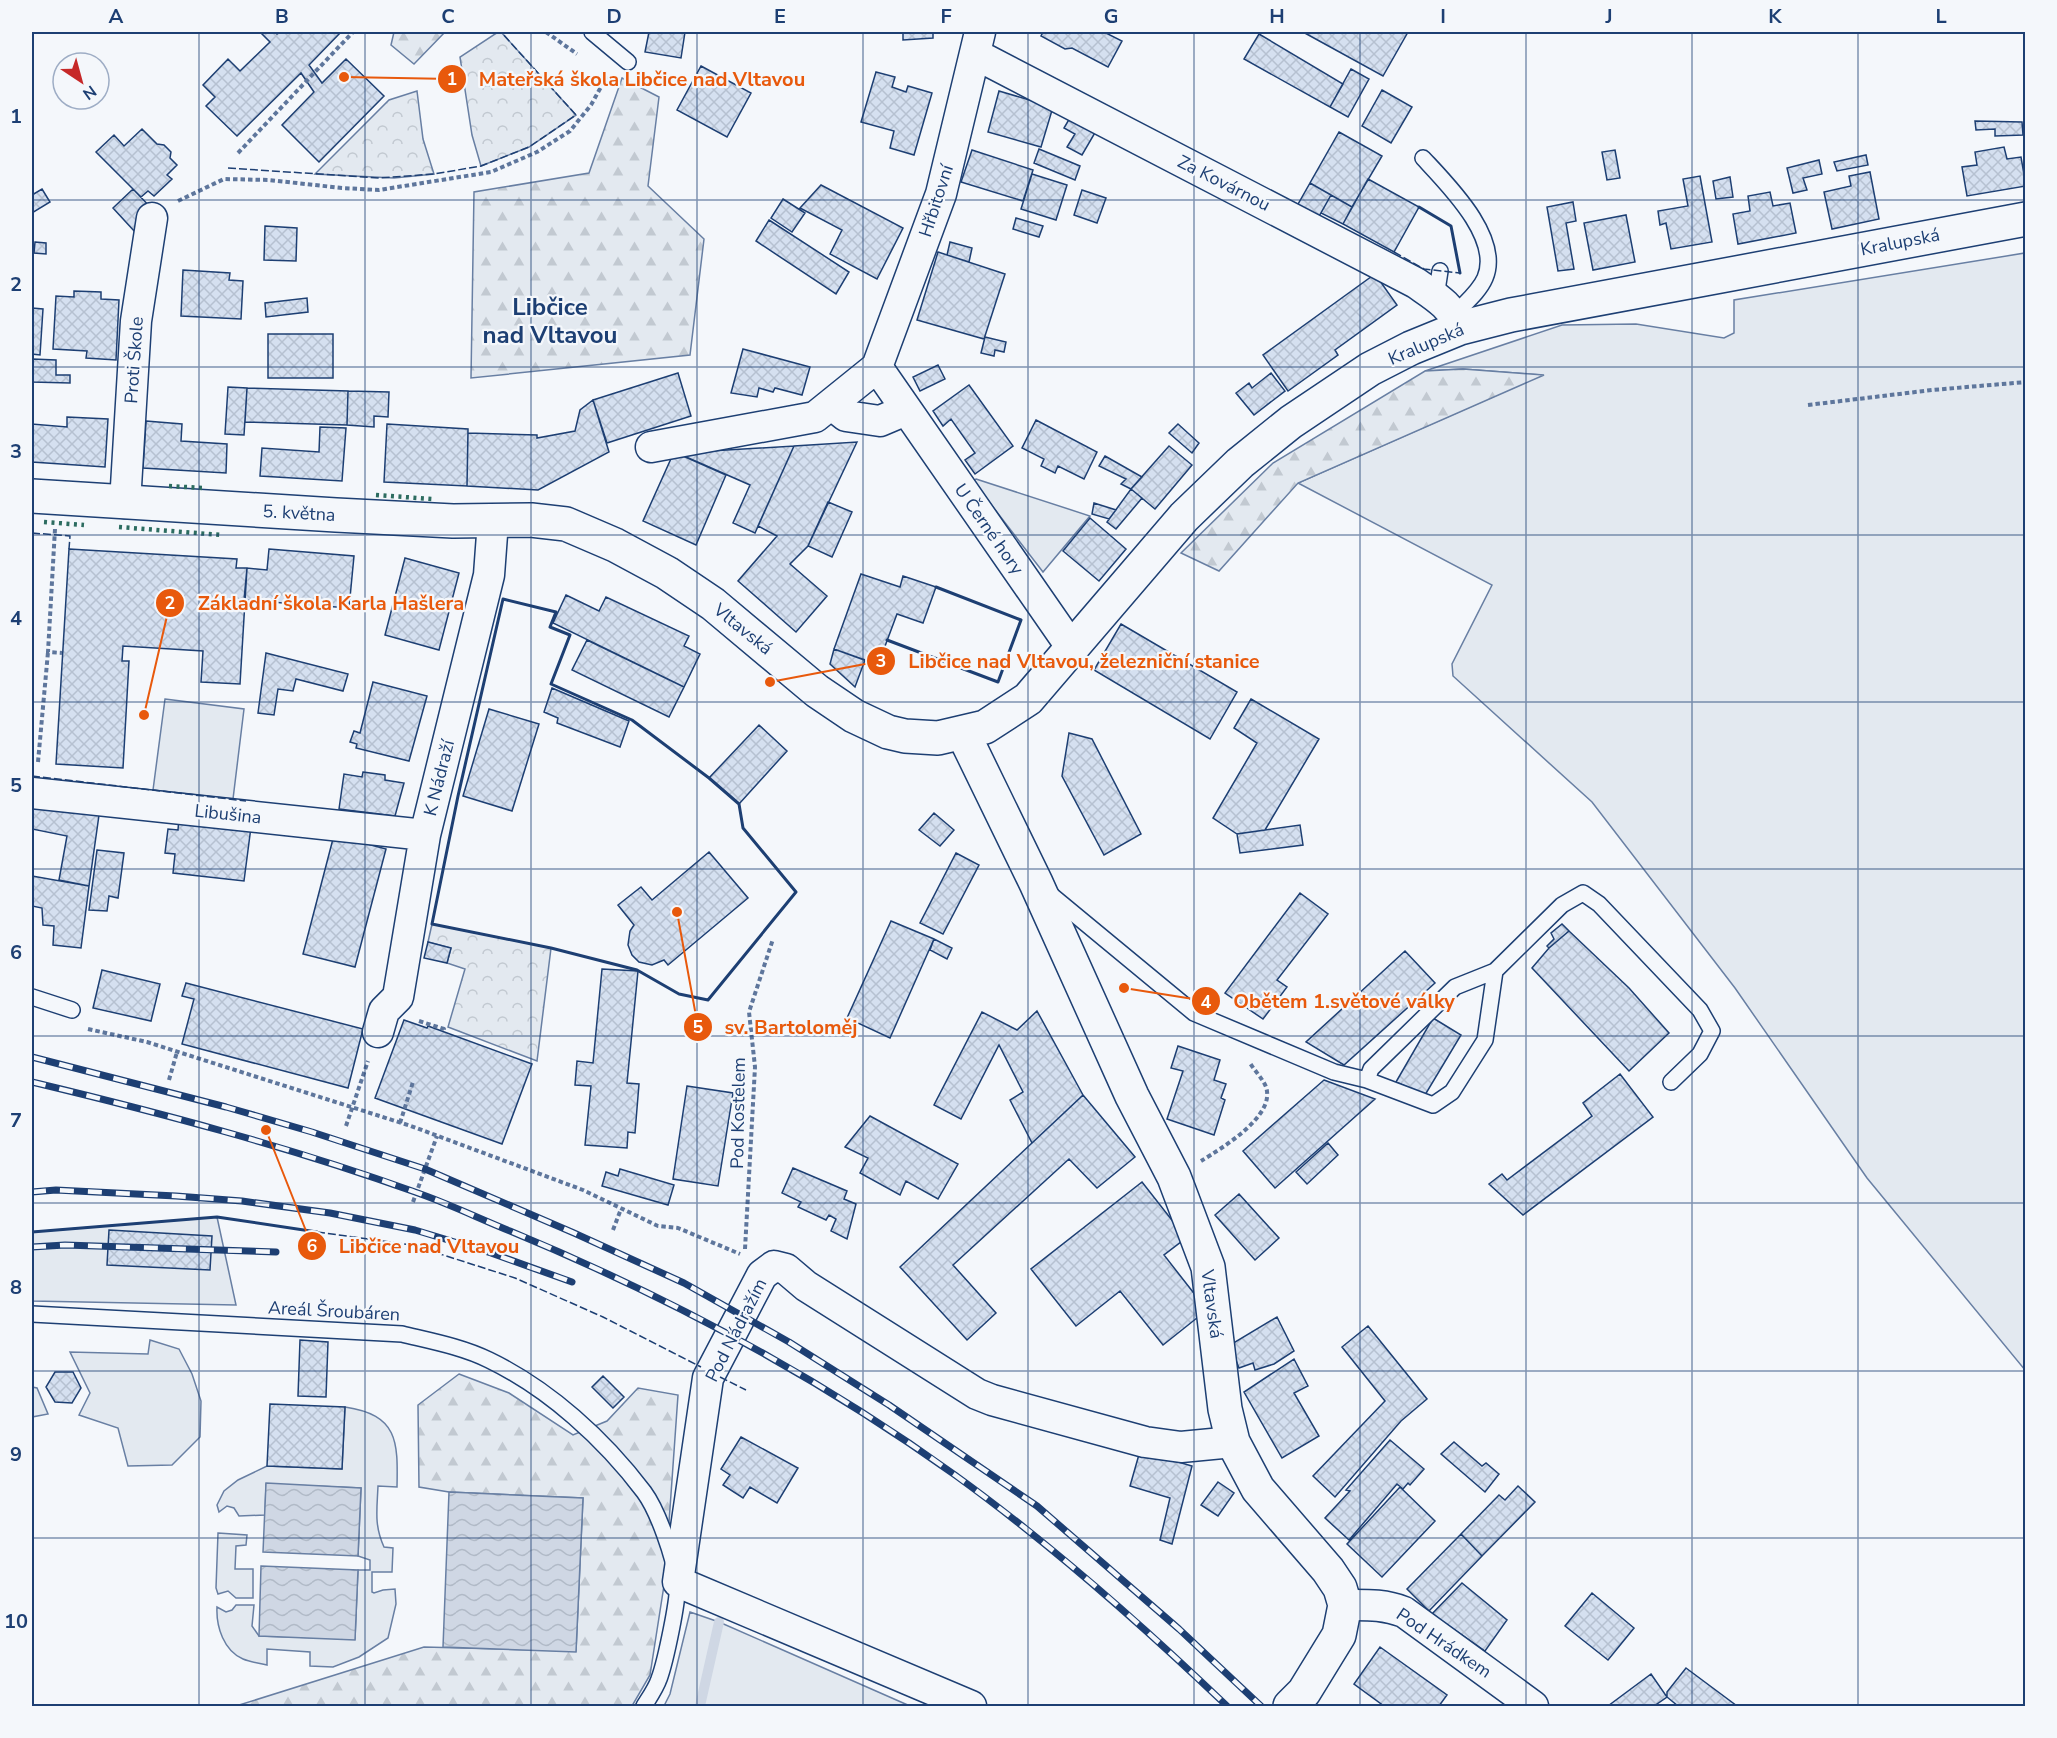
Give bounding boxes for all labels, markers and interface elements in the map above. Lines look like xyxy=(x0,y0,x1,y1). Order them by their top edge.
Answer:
text: A xyxy=(109,3,124,30)
text: B xyxy=(275,3,289,30)
text: C xyxy=(441,3,455,30)
text: D xyxy=(606,3,622,30)
text: E xyxy=(774,3,786,30)
text: F xyxy=(940,3,952,30)
text: G xyxy=(1104,3,1118,30)
text: H xyxy=(1269,3,1285,30)
text: I xyxy=(1440,3,1446,30)
text: J xyxy=(1604,3,1613,30)
text: K xyxy=(1768,3,1782,30)
text: L xyxy=(1935,3,1947,30)
north arrow xyxy=(51,51,111,111)
callout: Mateřská škola Libčice nad Vltavou xyxy=(437,60,818,98)
text: Mateřská škola Libčice nad Vltavou xyxy=(479,66,805,93)
text: 1 xyxy=(447,67,457,91)
text: N xyxy=(78,80,101,105)
text: 1 xyxy=(10,103,22,130)
street label: Za Kovárnou xyxy=(1174,149,1274,217)
street label: Hřbitovní xyxy=(913,161,959,240)
street label: Kralupská xyxy=(1858,223,1942,261)
text: 2 xyxy=(10,271,22,298)
district label: Libčice nad Vltavou xyxy=(483,291,617,351)
street label: Proti Škole xyxy=(119,316,149,404)
street label: Kralupská xyxy=(1384,317,1468,371)
text: 3 xyxy=(10,438,22,465)
street label: U Černé hory xyxy=(949,479,1030,580)
street label: 5. května xyxy=(262,499,336,527)
callout: Základní škola Karla Hašlera xyxy=(155,584,476,622)
text: Základní škola Karla Hašlera xyxy=(198,590,464,617)
text: 2 xyxy=(165,591,175,615)
street label: Vltavská xyxy=(708,597,778,660)
text: 4 xyxy=(10,605,22,632)
callout: Libčice nad Vltavou, železniční stanice xyxy=(866,642,1271,680)
text: Libčice nad Vltavou, železniční stanice xyxy=(908,648,1260,675)
text: 3 xyxy=(876,649,886,673)
street label: K Nádraží xyxy=(418,737,460,819)
text: 5 xyxy=(10,772,22,799)
street label: Libušina xyxy=(193,799,263,829)
text: 6 xyxy=(10,939,22,966)
callout: Obětem 1.světové války xyxy=(1191,982,1467,1020)
text: Obětem 1.světové války xyxy=(1233,988,1455,1015)
text: 4 xyxy=(1201,990,1212,1014)
callout: sv. Bartoloměj xyxy=(683,1008,870,1046)
text: sv. Bartoloměj xyxy=(724,1014,858,1041)
text: 5 xyxy=(693,1015,704,1039)
street label: Pod Kostelem xyxy=(725,1057,751,1169)
text: 7 xyxy=(10,1107,22,1134)
callout: Libčice nad Vltavou xyxy=(297,1227,531,1265)
text: Libčice nad Vltavou xyxy=(339,1233,519,1260)
text: 6 xyxy=(307,1234,318,1258)
street label: Vltavská xyxy=(1195,1267,1229,1340)
text: 8 xyxy=(10,1274,22,1301)
street label: Pod Nádražím xyxy=(700,1274,772,1386)
street label: Areál Šroubáren xyxy=(267,1296,401,1326)
text: 9 xyxy=(10,1441,22,1468)
street label: Pod Hrádkem xyxy=(1392,1602,1496,1684)
text: 10 xyxy=(4,1608,28,1635)

